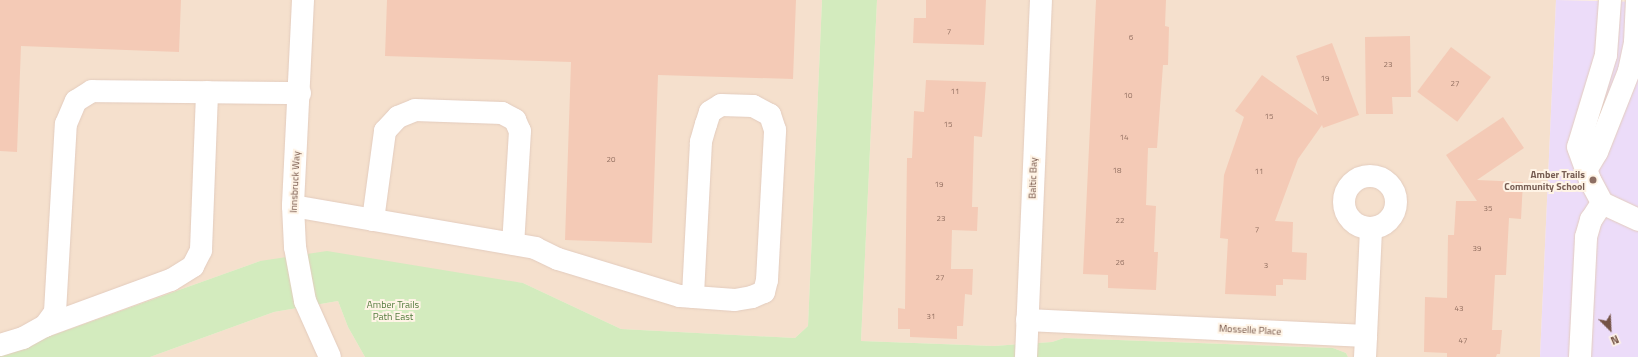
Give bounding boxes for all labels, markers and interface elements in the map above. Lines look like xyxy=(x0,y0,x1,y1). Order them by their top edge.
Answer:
house number: 7 xyxy=(947,27,951,37)
house number: 6 xyxy=(1129,33,1133,43)
house number: 23 xyxy=(1384,60,1392,70)
house number: 19 xyxy=(1321,74,1329,84)
house number: 27 xyxy=(1451,79,1459,89)
house number: 11 xyxy=(951,87,959,97)
house number: 10 xyxy=(1124,91,1132,101)
house number: 15 xyxy=(1265,112,1273,122)
house number: 15 xyxy=(944,120,952,130)
house number: 14 xyxy=(1120,133,1128,143)
street label: Innsbruck Way xyxy=(287,151,303,213)
house number: 20 xyxy=(607,155,615,165)
street label: Baltic Bay xyxy=(1026,157,1040,199)
house number: 18 xyxy=(1113,166,1121,176)
house number: 11 xyxy=(1255,167,1263,177)
place label: Amber Trails Community School xyxy=(1504,168,1585,192)
marker: Amber Trails Community School xyxy=(1588,175,1598,185)
house number: 19 xyxy=(935,180,943,190)
house number: 35 xyxy=(1484,204,1492,214)
house number: 23 xyxy=(937,214,945,224)
house number: 22 xyxy=(1116,216,1124,226)
house number: 7 xyxy=(1255,225,1259,235)
house number: 39 xyxy=(1473,244,1481,254)
house number: 26 xyxy=(1116,258,1124,268)
house number: 3 xyxy=(1264,261,1268,271)
house number: 27 xyxy=(936,273,944,283)
park label: Amber Trails Path East xyxy=(367,298,419,322)
house number: 43 xyxy=(1455,304,1463,314)
north arrow xyxy=(1590,309,1630,349)
house number: 31 xyxy=(927,312,935,322)
street label: Mosselle Place xyxy=(1219,322,1281,338)
text: N xyxy=(1608,331,1622,349)
house number: 47 xyxy=(1459,336,1467,346)

